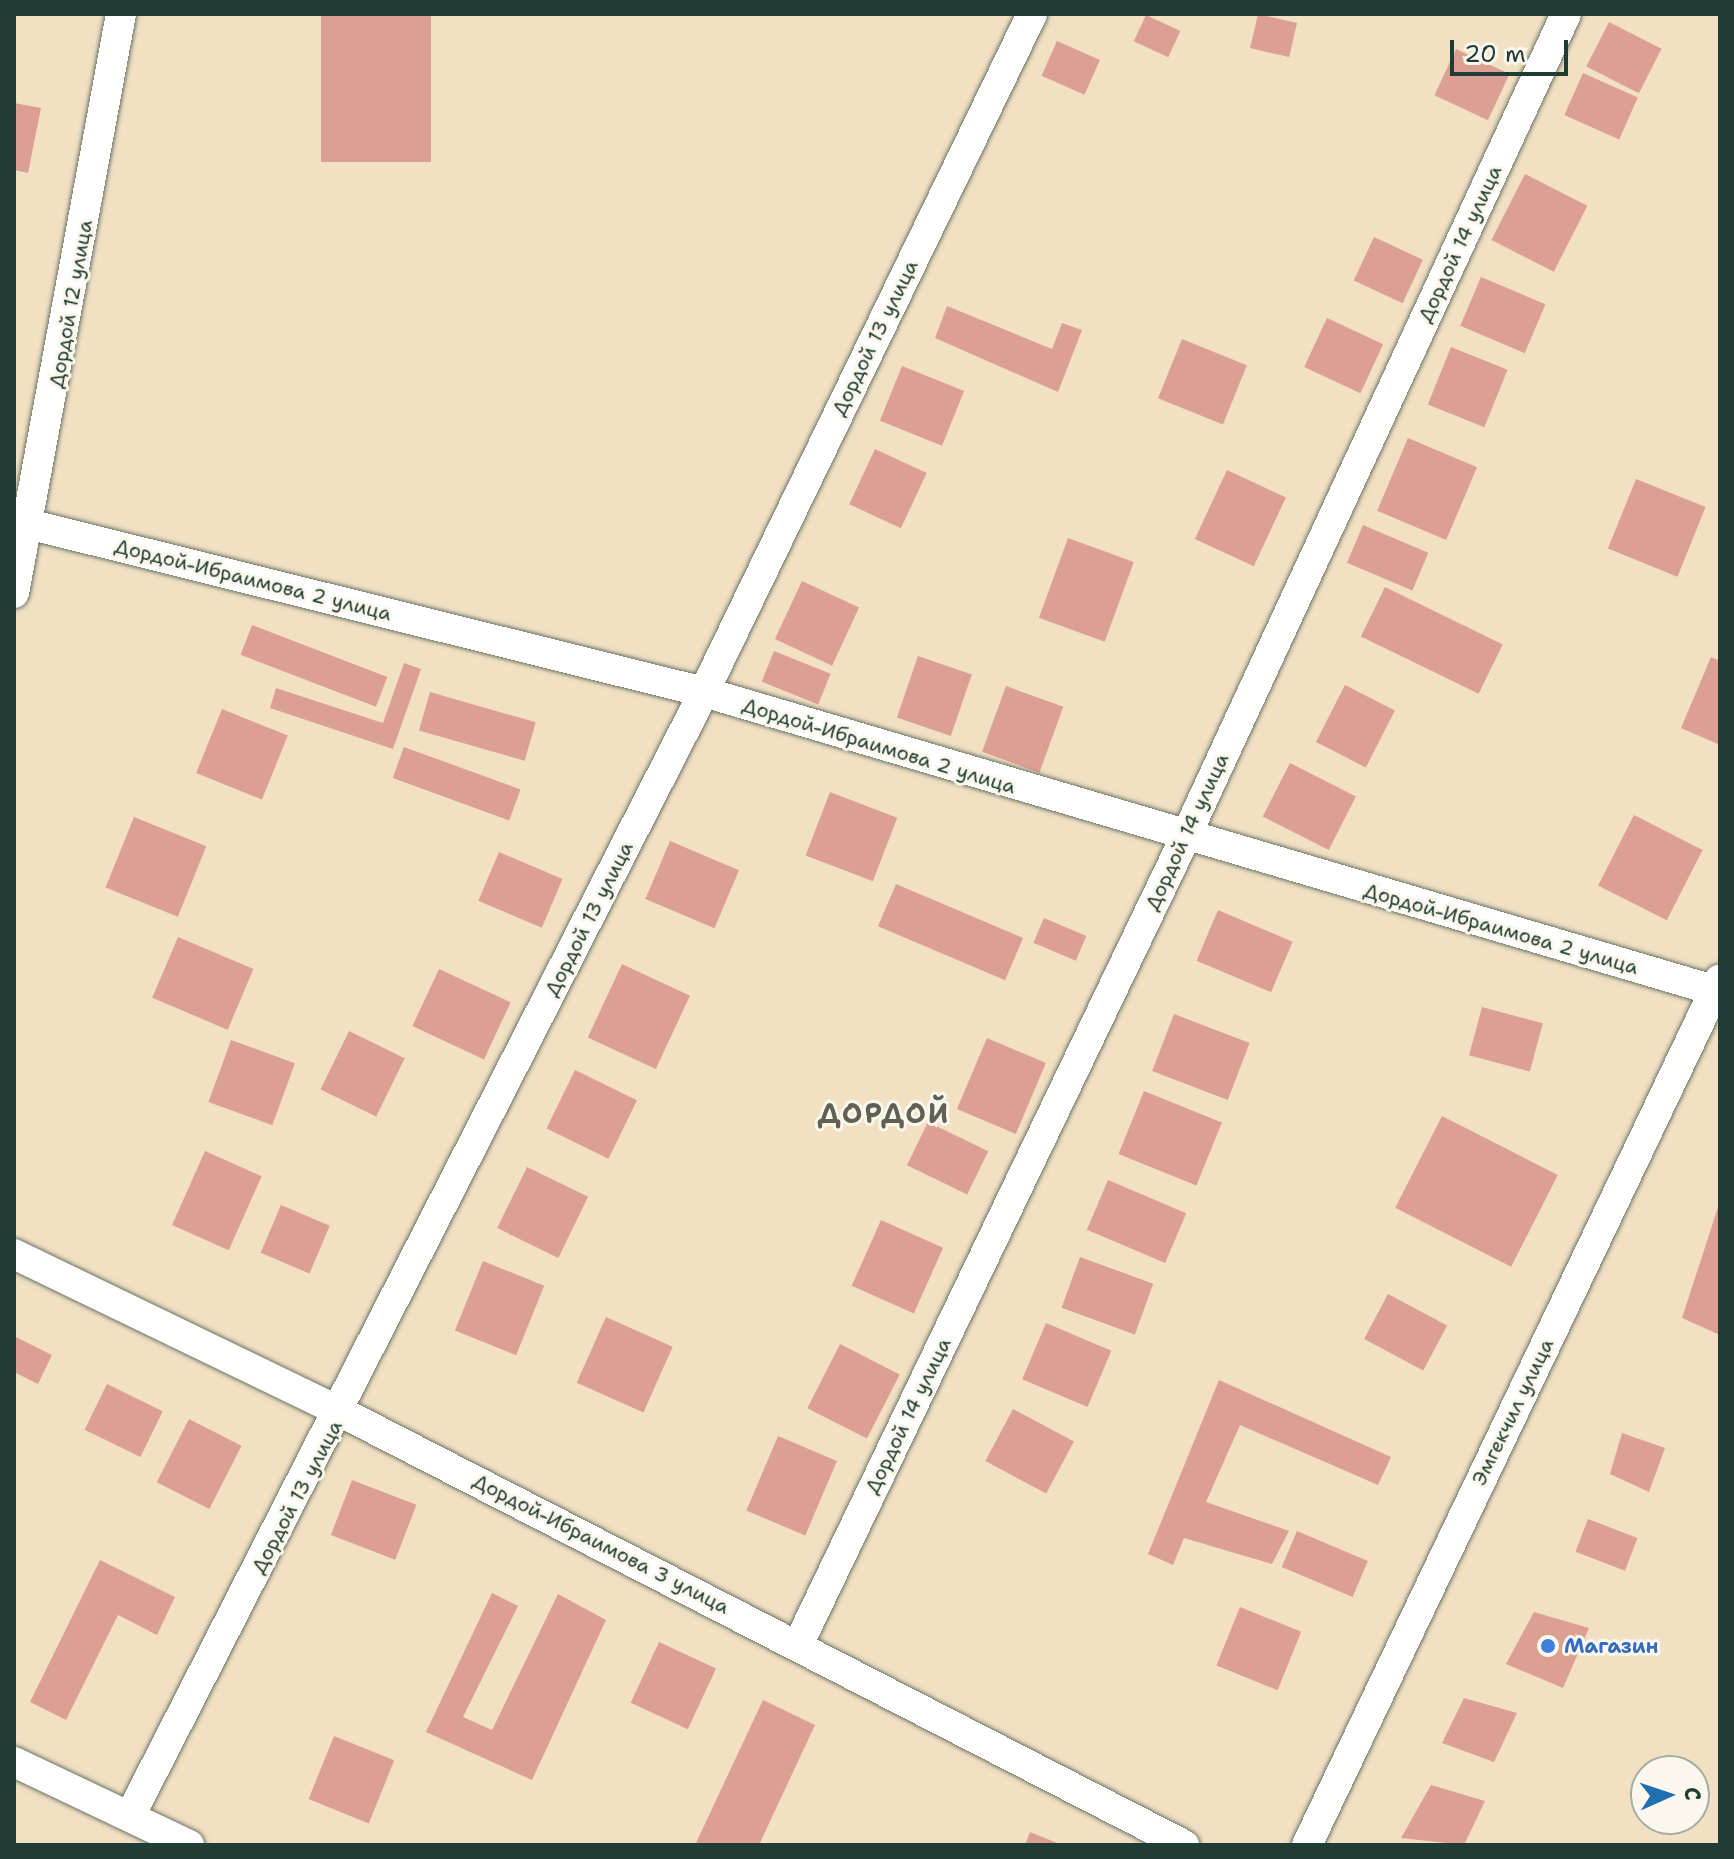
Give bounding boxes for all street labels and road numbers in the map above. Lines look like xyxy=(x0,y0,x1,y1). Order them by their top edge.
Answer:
street label: Дордой 14 улица xyxy=(1413,162,1507,326)
street label: Дордой 12 улица xyxy=(44,218,98,390)
street label: Дордой 13 улица xyxy=(827,256,923,420)
street label: Дордой-Ибраимова 2 улица xyxy=(112,534,394,626)
street label: Дордой-Ибраимова 2 улица xyxy=(740,693,1018,799)
street label: Дордой 14 улица xyxy=(1140,750,1234,914)
street label: Дордой 13 улица xyxy=(540,838,638,1000)
street label: Дордой-Ибраимова 2 улица xyxy=(1361,878,1641,980)
street label: Дордой 14 улица xyxy=(860,1334,956,1498)
street label: Эмгекчил улица xyxy=(1467,1335,1559,1489)
street label: Дордой 13 улица xyxy=(246,1416,348,1578)
street label: Дордой-Ибраимова 3 улица xyxy=(469,1469,733,1619)

